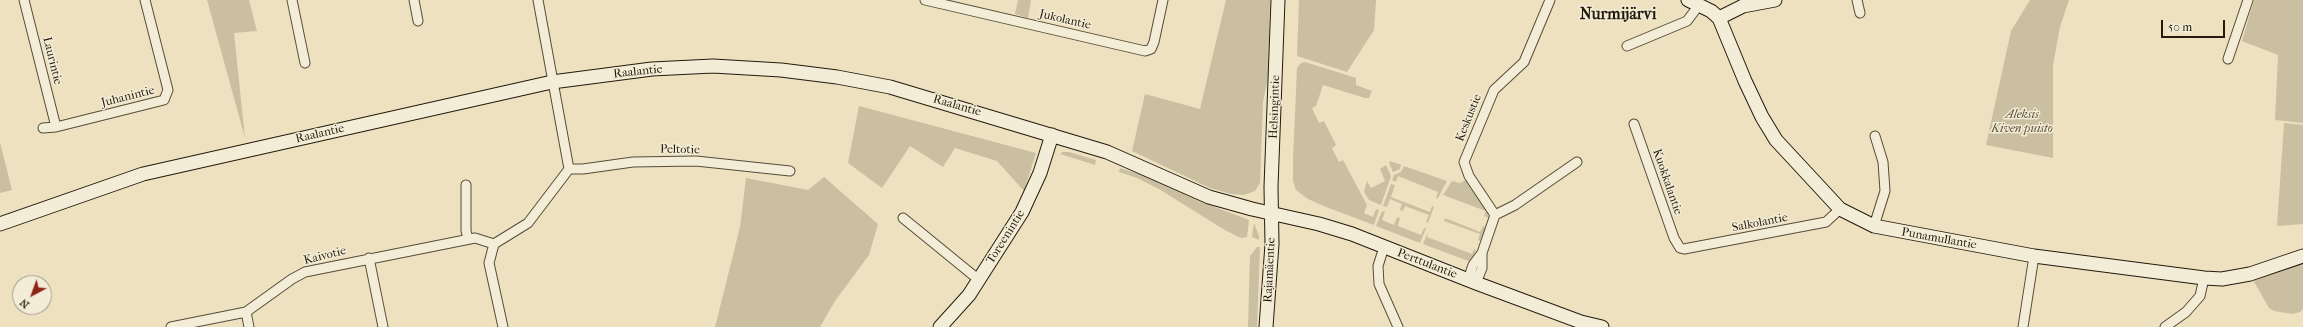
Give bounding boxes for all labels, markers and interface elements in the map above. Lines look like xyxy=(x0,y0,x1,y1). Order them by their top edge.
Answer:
district label: Nurmijärvi xyxy=(1580,5,1656,25)
street label: Jukolantie xyxy=(1038,7,1092,33)
scale bar xyxy=(2163,12,2227,38)
text: 50 m xyxy=(2168,20,2192,34)
street label: Laurintie xyxy=(39,36,65,86)
street label: Raalantie xyxy=(613,62,663,82)
street label: Helsingintie xyxy=(1267,75,1283,139)
street label: Juhanintie xyxy=(100,83,156,111)
street label: Raalantie xyxy=(931,92,983,120)
street label: Keskustie xyxy=(1453,92,1485,144)
park label: Aleksis Kiven puisto xyxy=(1991,108,2053,136)
street label: Raalantie xyxy=(294,121,346,147)
street label: Peltotie xyxy=(660,142,700,158)
street label: Kuokkalantie xyxy=(1649,147,1685,217)
street label: Toreenintie xyxy=(984,207,1028,267)
street label: Salkolantie xyxy=(1731,211,1789,235)
street label: Punamullantie xyxy=(1900,225,1978,253)
street label: Rajamäentie xyxy=(1261,237,1279,303)
street label: Kaivotie xyxy=(302,244,348,268)
street label: Perttulantie xyxy=(1395,246,1459,282)
north arrow xyxy=(12,275,52,315)
text: N xyxy=(17,296,32,311)

